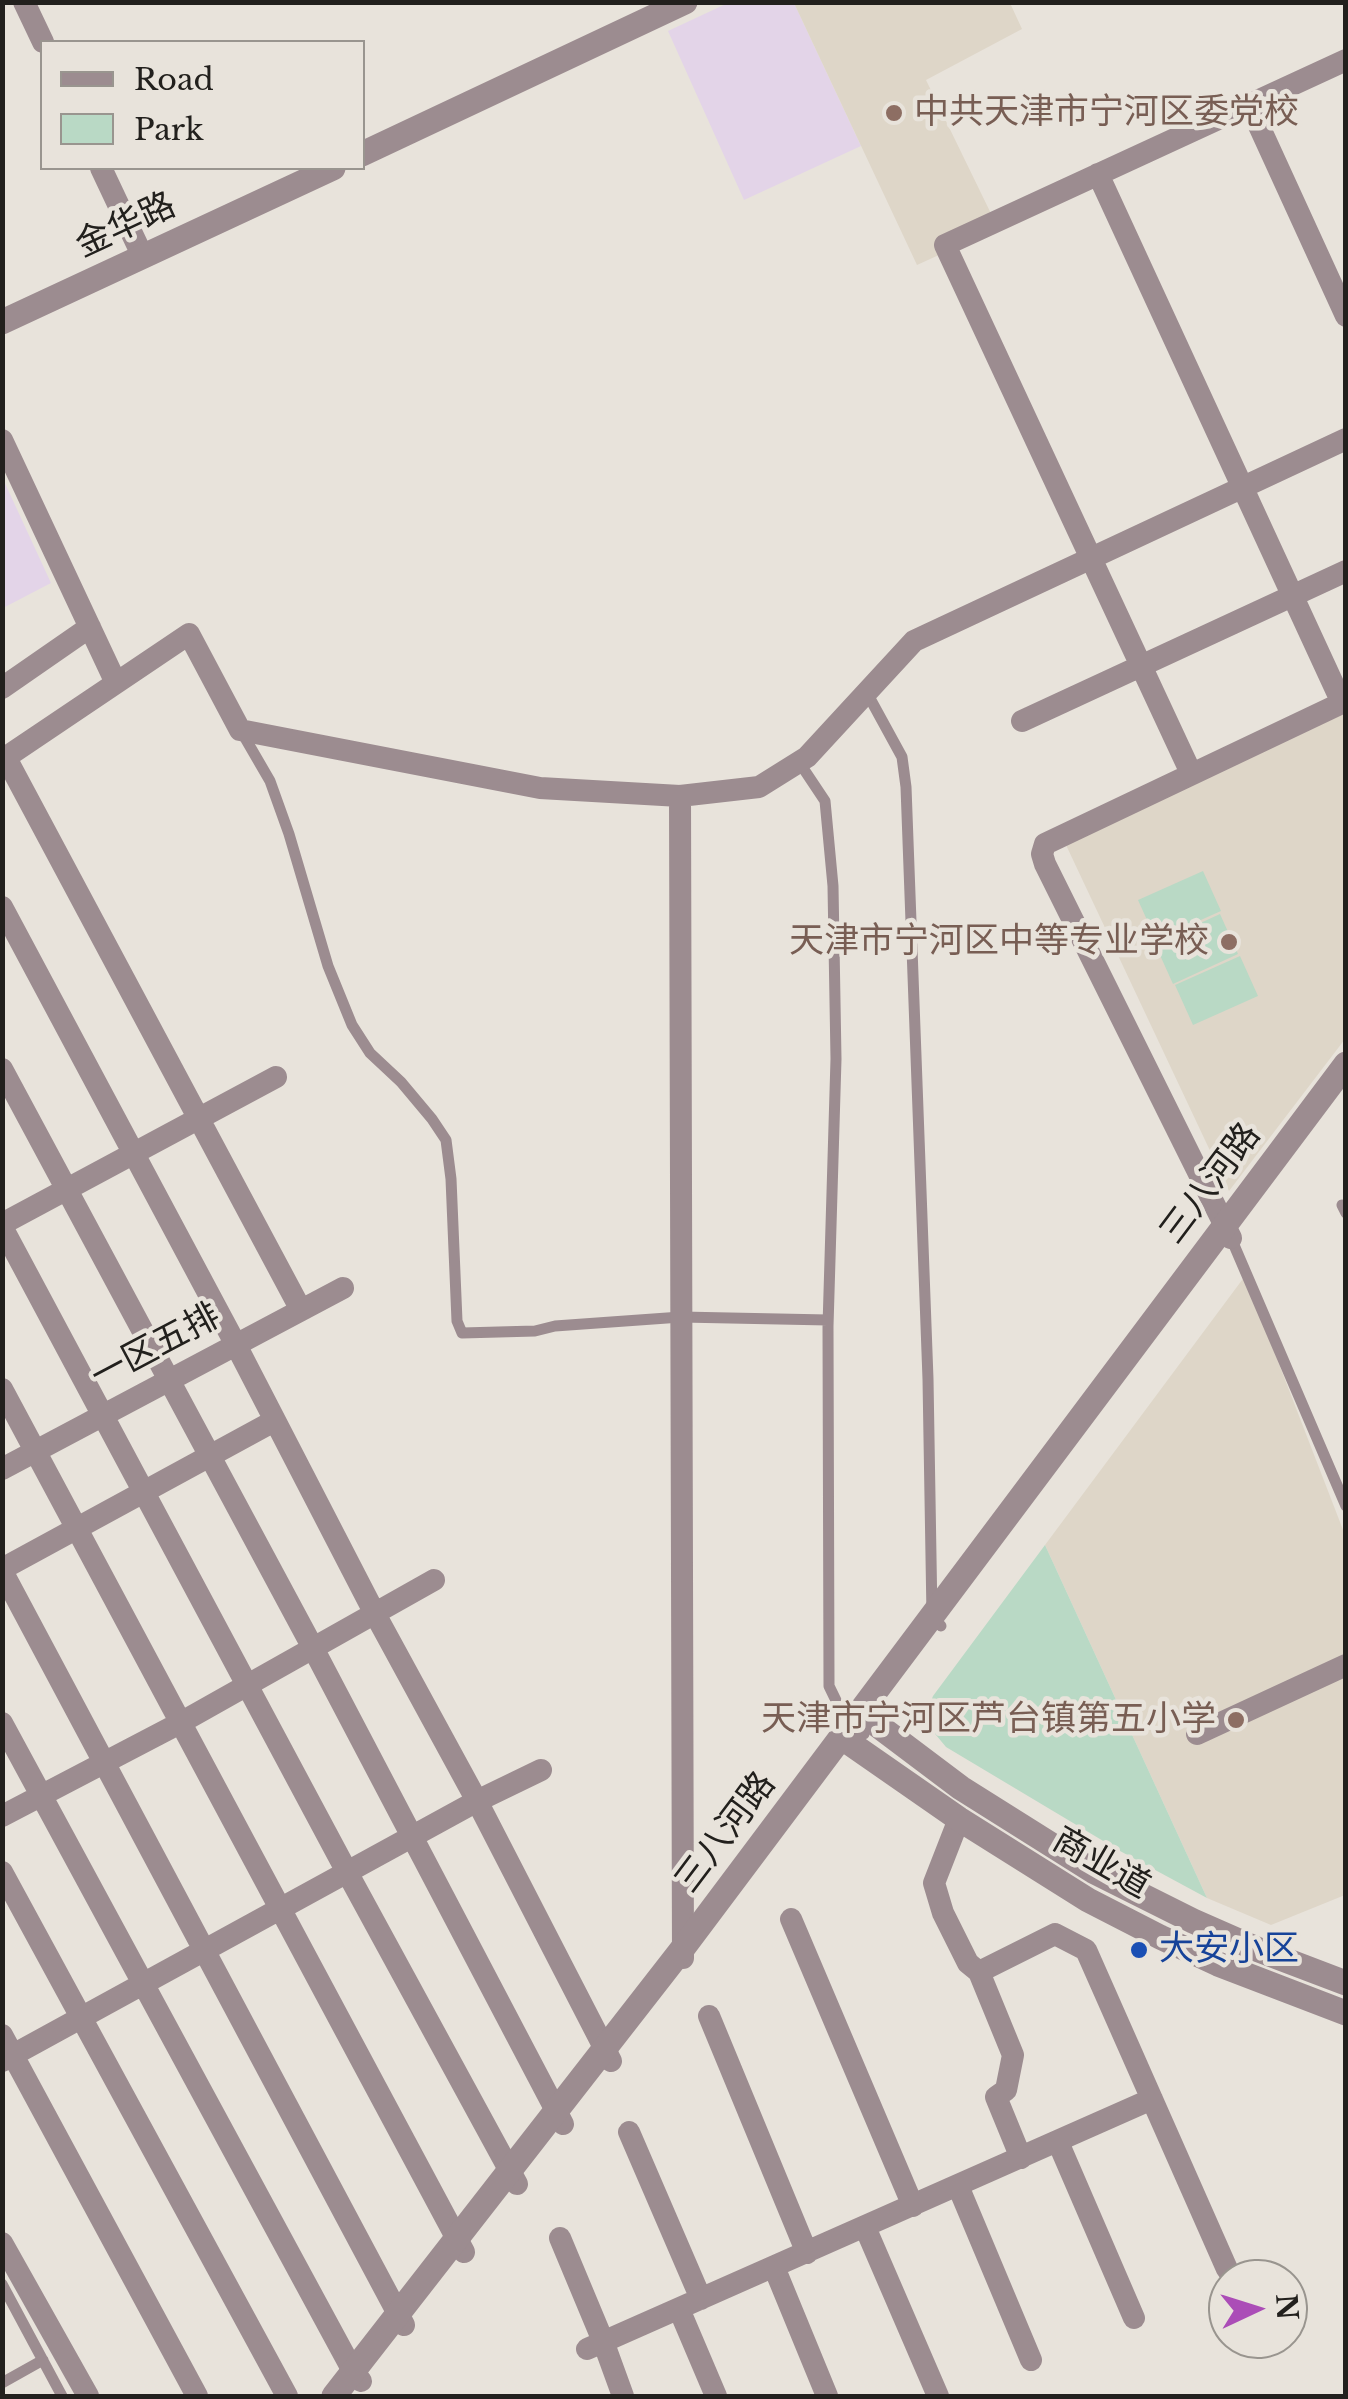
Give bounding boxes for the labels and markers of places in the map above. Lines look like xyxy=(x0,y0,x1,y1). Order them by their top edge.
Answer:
place label: 中共天津市宁河区委党校 xyxy=(914,92,1299,134)
marker: 中共天津市宁河区委党校 xyxy=(883,102,905,124)
place label: 天津市宁河区中等专业学校 xyxy=(789,921,1209,963)
marker: 天津市宁河区中等专业学校 xyxy=(1218,931,1240,953)
place label: 天津市宁河区芦台镇第五小学 xyxy=(761,1699,1216,1741)
marker: 天津市宁河区芦台镇第五小学 xyxy=(1225,1709,1247,1731)
place label: 大安小区 xyxy=(1159,1929,1299,1971)
marker: 大安小区 xyxy=(1128,1939,1150,1961)

